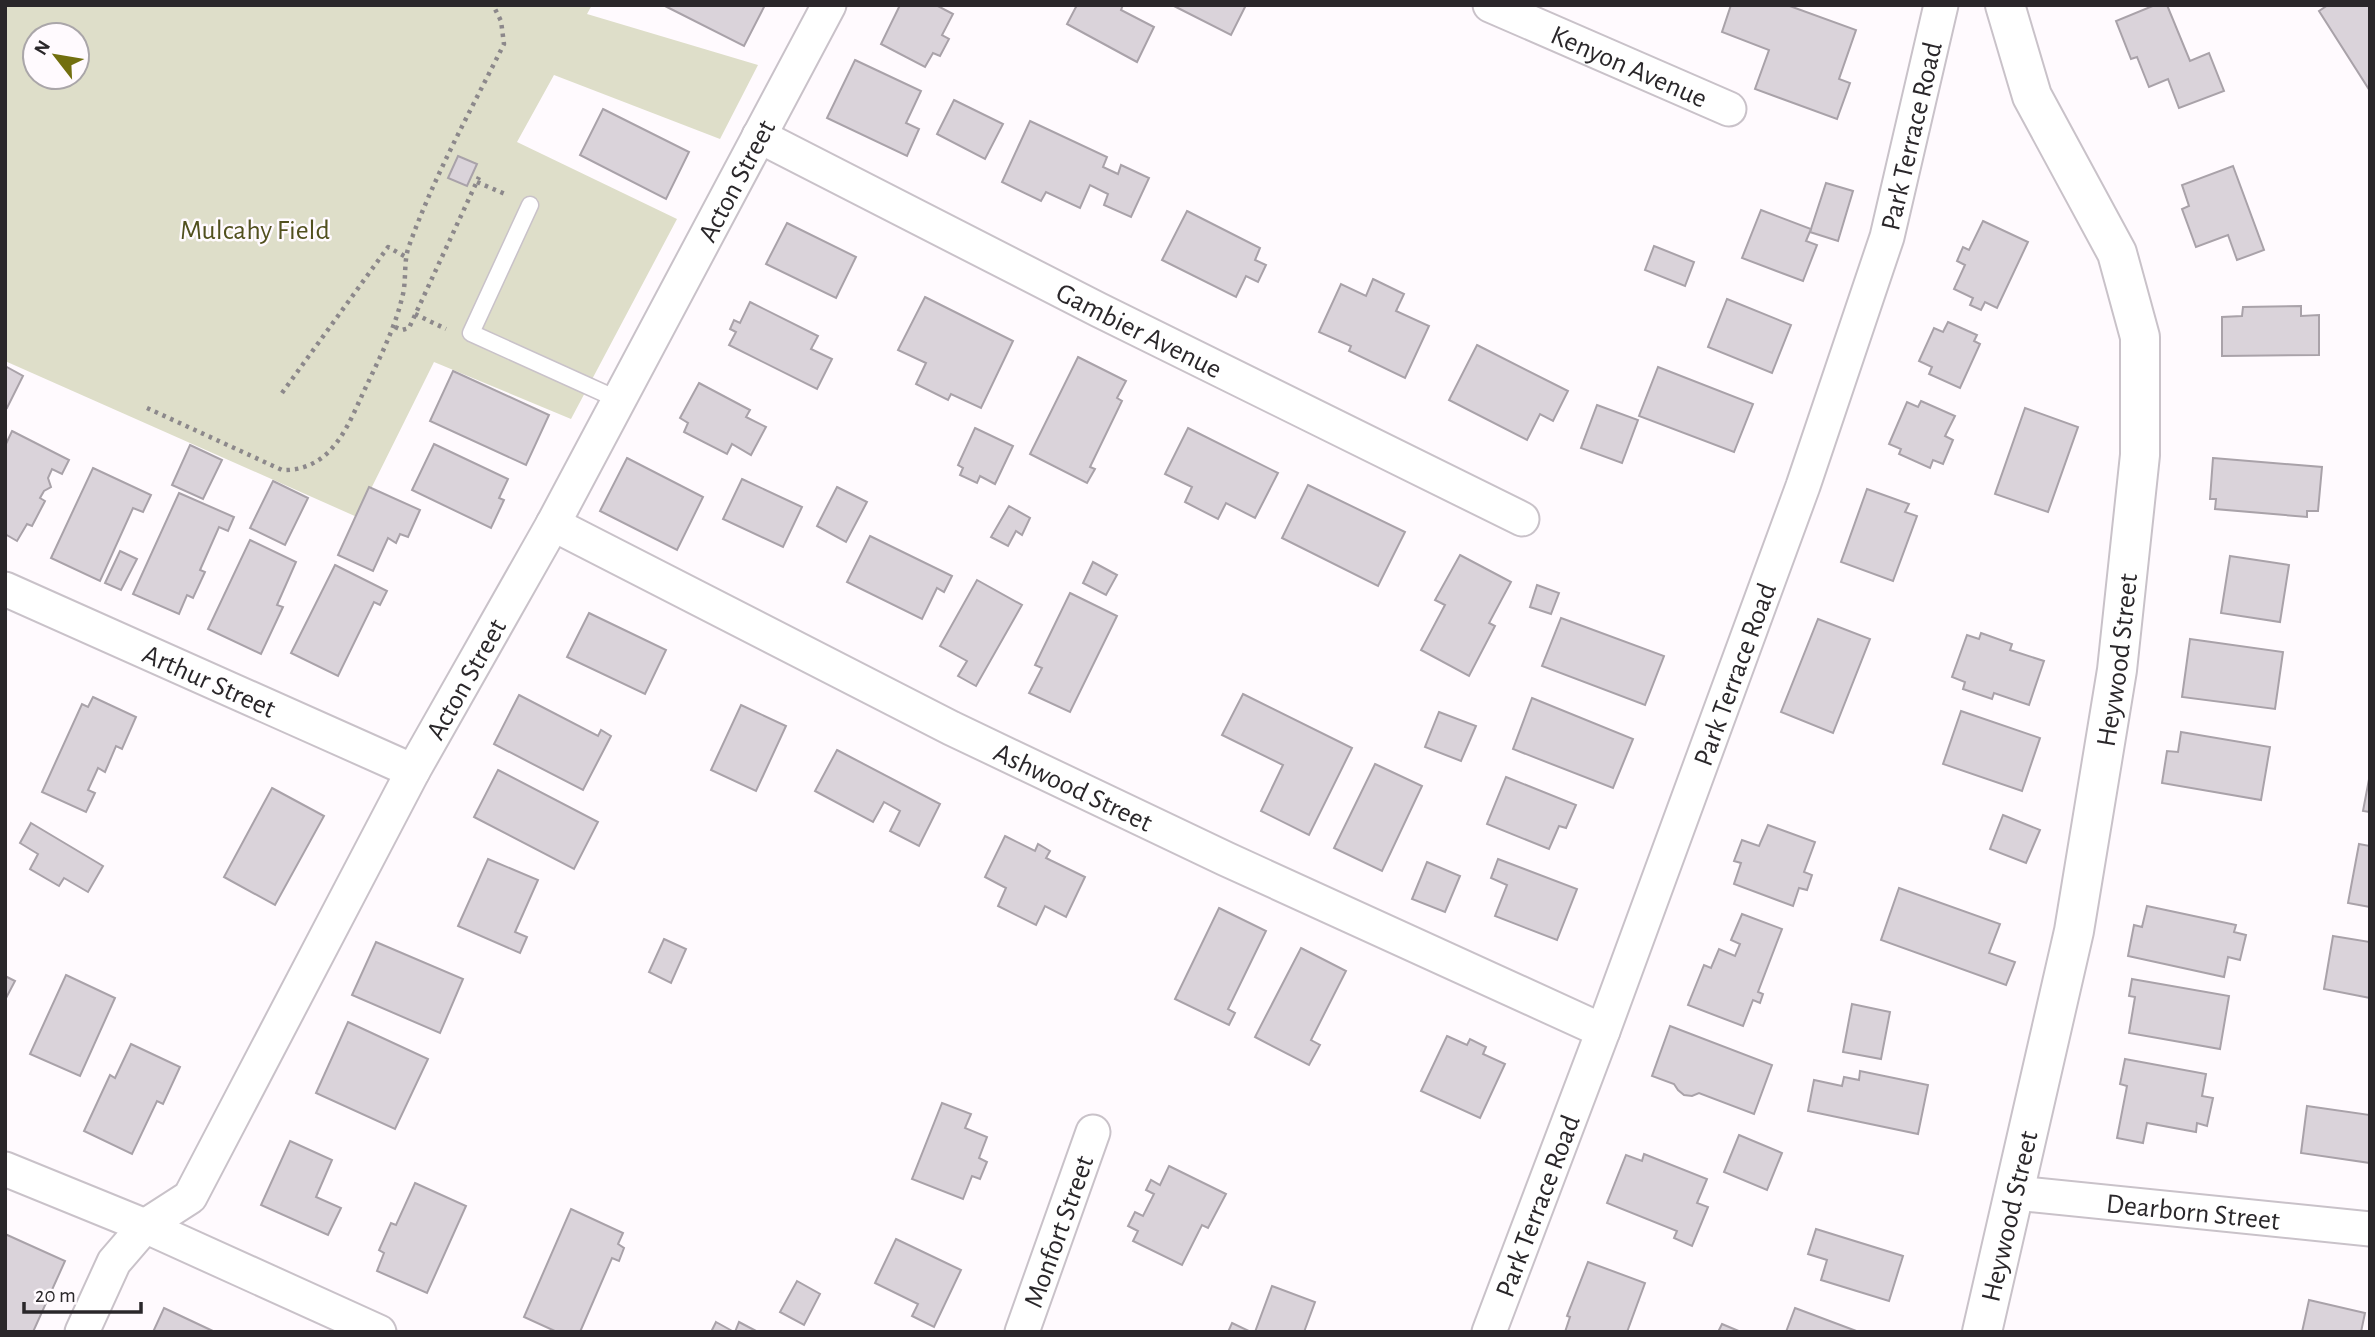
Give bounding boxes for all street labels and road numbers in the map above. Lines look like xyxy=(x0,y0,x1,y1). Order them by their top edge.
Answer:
street label: Kenyon Avenue xyxy=(1546,21,1711,114)
street label: Park Terrace Road xyxy=(1877,39,1948,233)
street label: Acton Street xyxy=(694,116,781,247)
street label: Gambier Avenue xyxy=(1051,279,1226,384)
street label: Heywood Street xyxy=(2093,572,2143,749)
street label: Park Terrace Road xyxy=(1690,580,1782,770)
street label: Acton Street xyxy=(422,615,512,745)
street label: Arthur Street xyxy=(138,640,279,724)
street label: Ashwood Street xyxy=(989,739,1156,838)
street label: Park Terrace Road xyxy=(1491,1111,1586,1301)
street label: Heywood Street xyxy=(1977,1128,2044,1305)
street label: Monfort Street xyxy=(1020,1152,1100,1312)
street label: Dearborn Street xyxy=(2105,1190,2281,1236)

